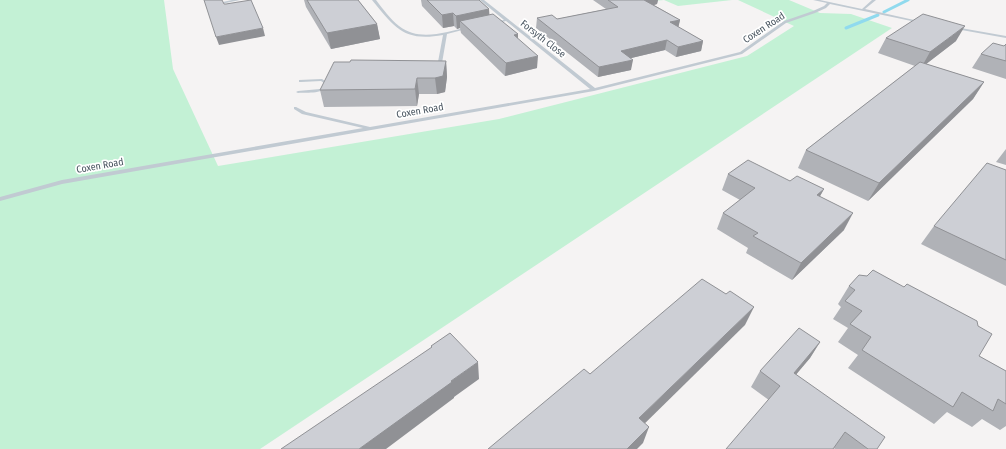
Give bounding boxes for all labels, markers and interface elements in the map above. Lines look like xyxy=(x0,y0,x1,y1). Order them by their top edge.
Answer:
street label: Coxen Road xyxy=(741,10,787,46)
street label: Forsyth Close xyxy=(518,18,568,60)
street label: Coxen Road xyxy=(395,101,445,121)
street label: Coxen Road xyxy=(75,156,125,176)

